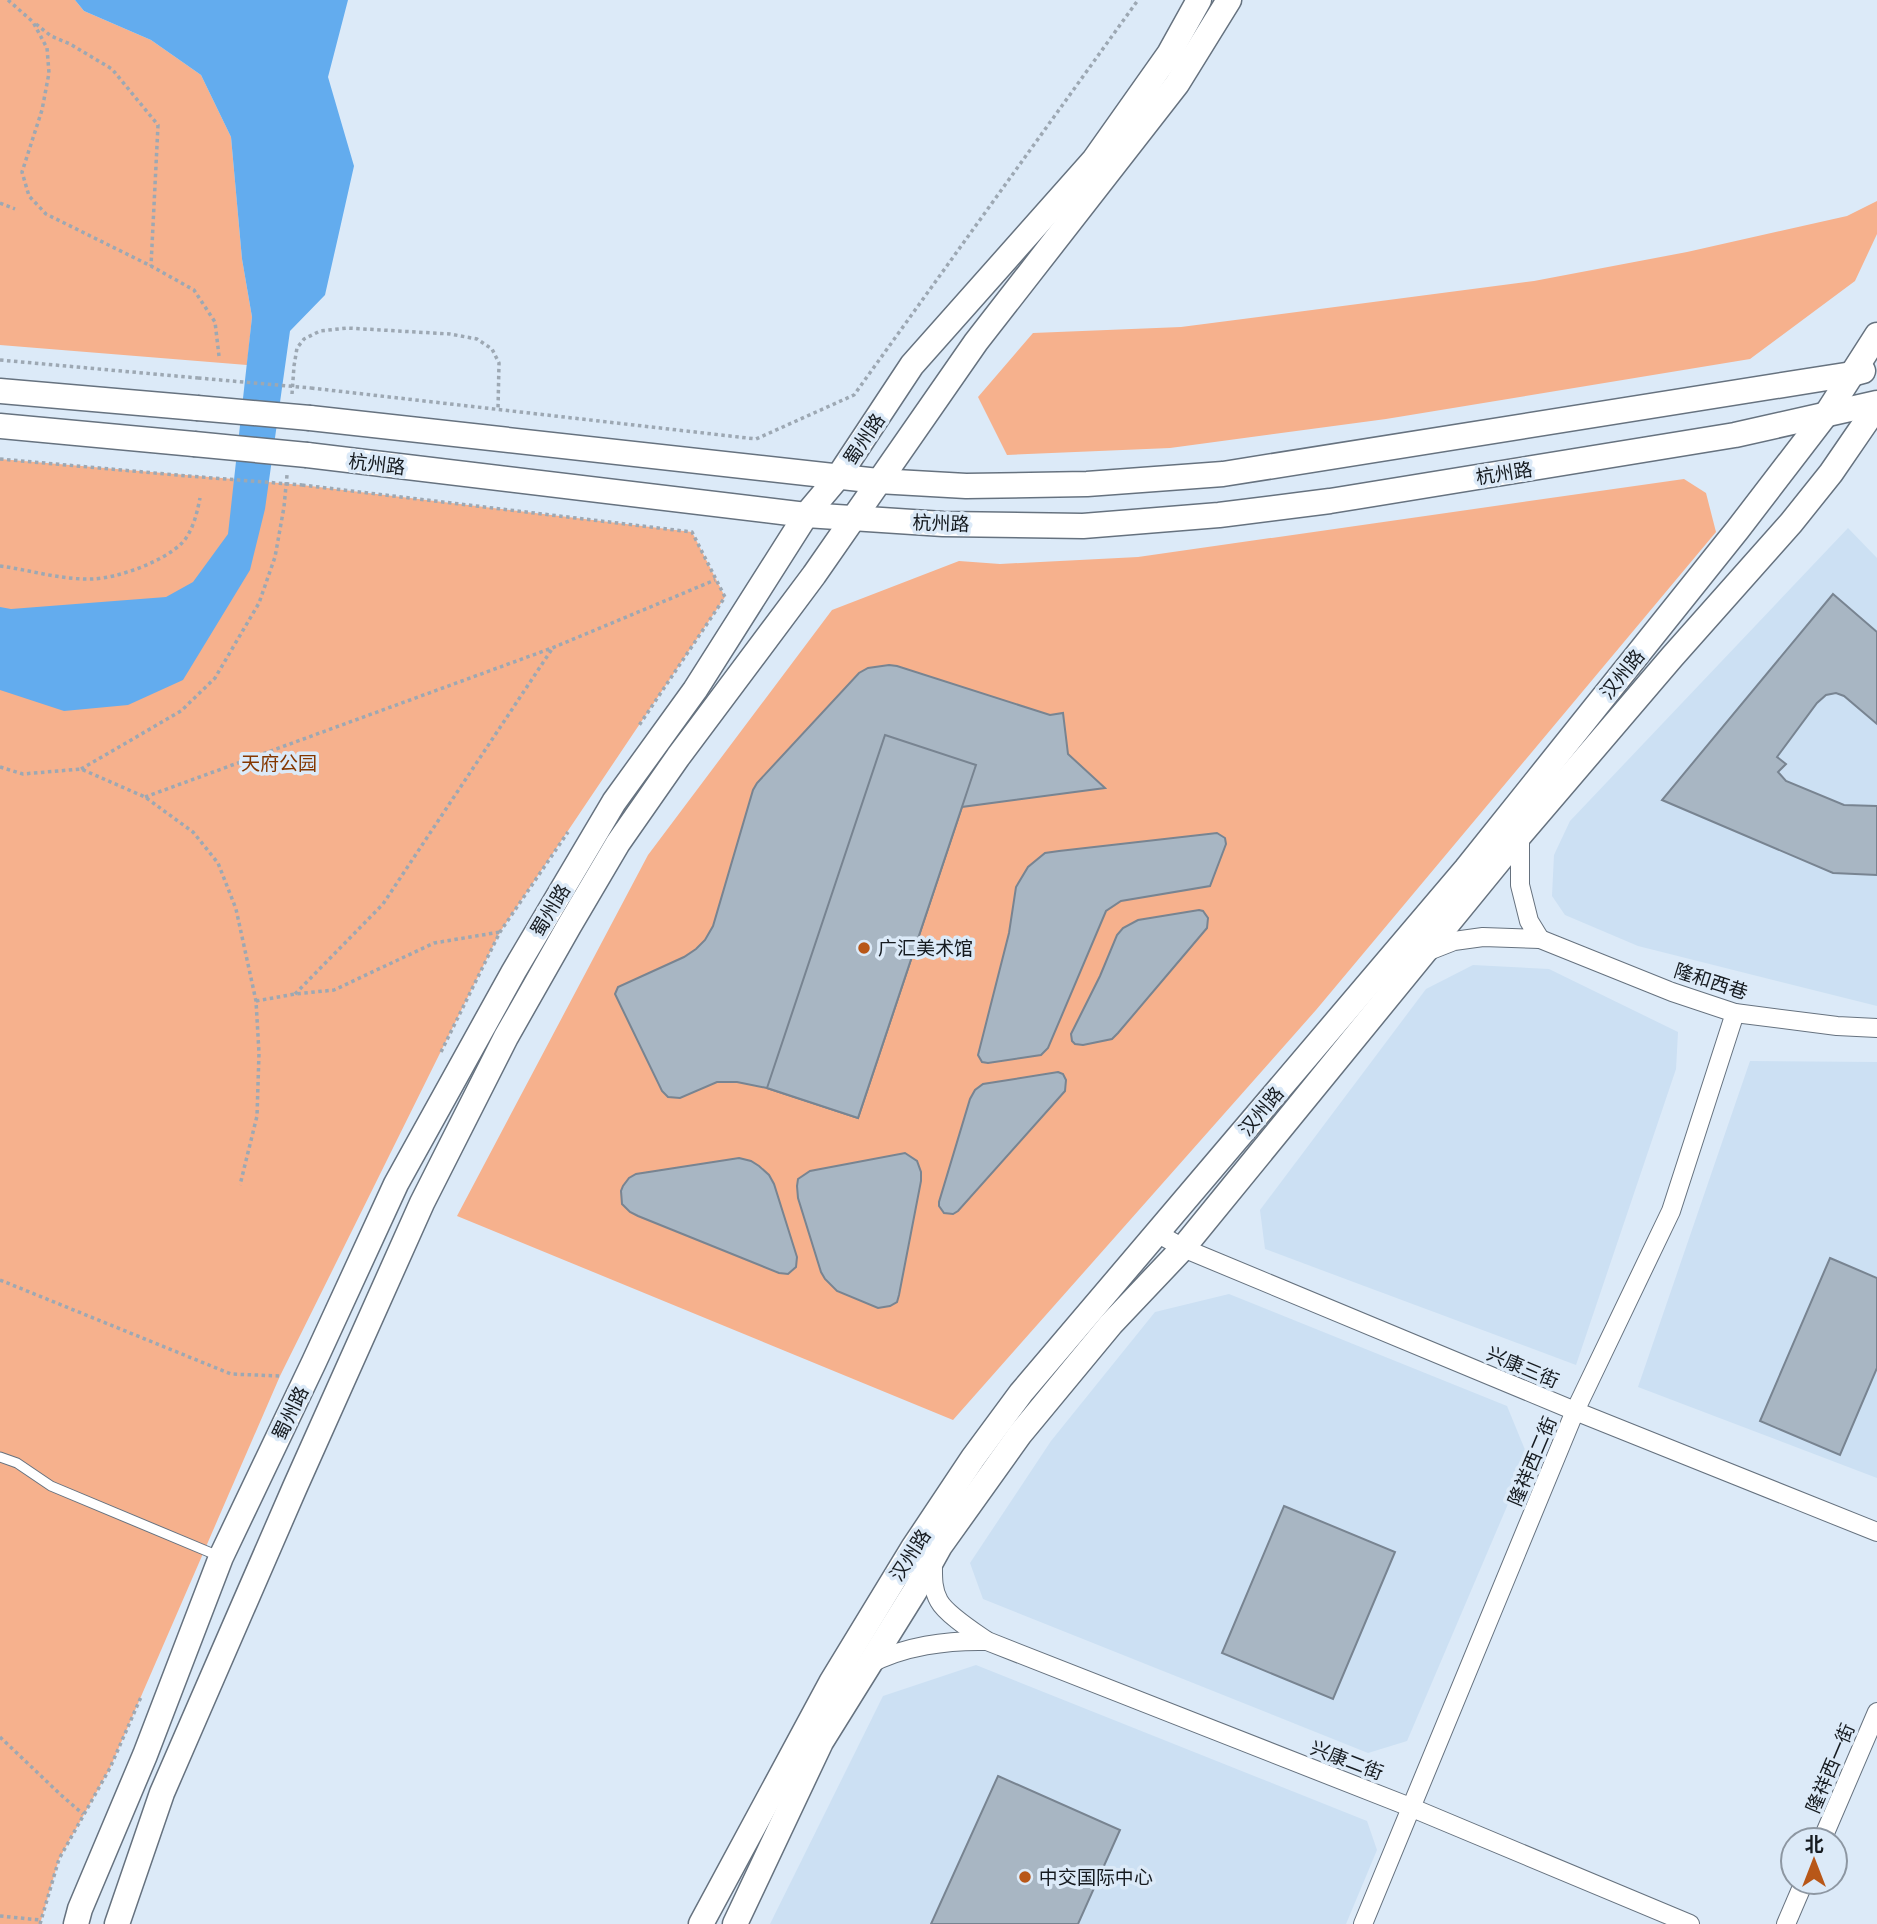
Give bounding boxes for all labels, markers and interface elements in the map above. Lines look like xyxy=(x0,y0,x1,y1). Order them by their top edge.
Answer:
street label: 蜀州路 xyxy=(837,408,891,470)
street label: 杭州路 xyxy=(347,448,407,480)
street label: 杭州路 xyxy=(1474,456,1534,490)
street label: 杭州路 xyxy=(912,509,970,537)
street label: 汉州路 xyxy=(1594,644,1650,704)
park label: 天府公园 xyxy=(241,750,317,776)
street label: 蜀州路 xyxy=(524,879,576,941)
place label: 广汇美术馆 xyxy=(878,935,973,961)
marker: 广汇美术馆 xyxy=(856,940,872,956)
street label: 隆和西巷 xyxy=(1671,957,1751,1005)
street label: 汉州路 xyxy=(1233,1081,1289,1141)
street label: 兴康三街 xyxy=(1483,1340,1563,1394)
street label: 蜀州路 xyxy=(266,1382,314,1444)
street label: 隆祥西二街 xyxy=(1501,1412,1563,1510)
street label: 汉州路 xyxy=(884,1524,936,1586)
street label: 隆祥西一街 xyxy=(1799,1719,1861,1817)
street label: 兴康二街 xyxy=(1307,1734,1387,1786)
north arrow xyxy=(1779,1826,1849,1896)
text: 北 xyxy=(1804,1831,1824,1857)
place label: 中交国际中心 xyxy=(1039,1864,1153,1890)
marker: 中交国际中心 xyxy=(1017,1869,1033,1885)

